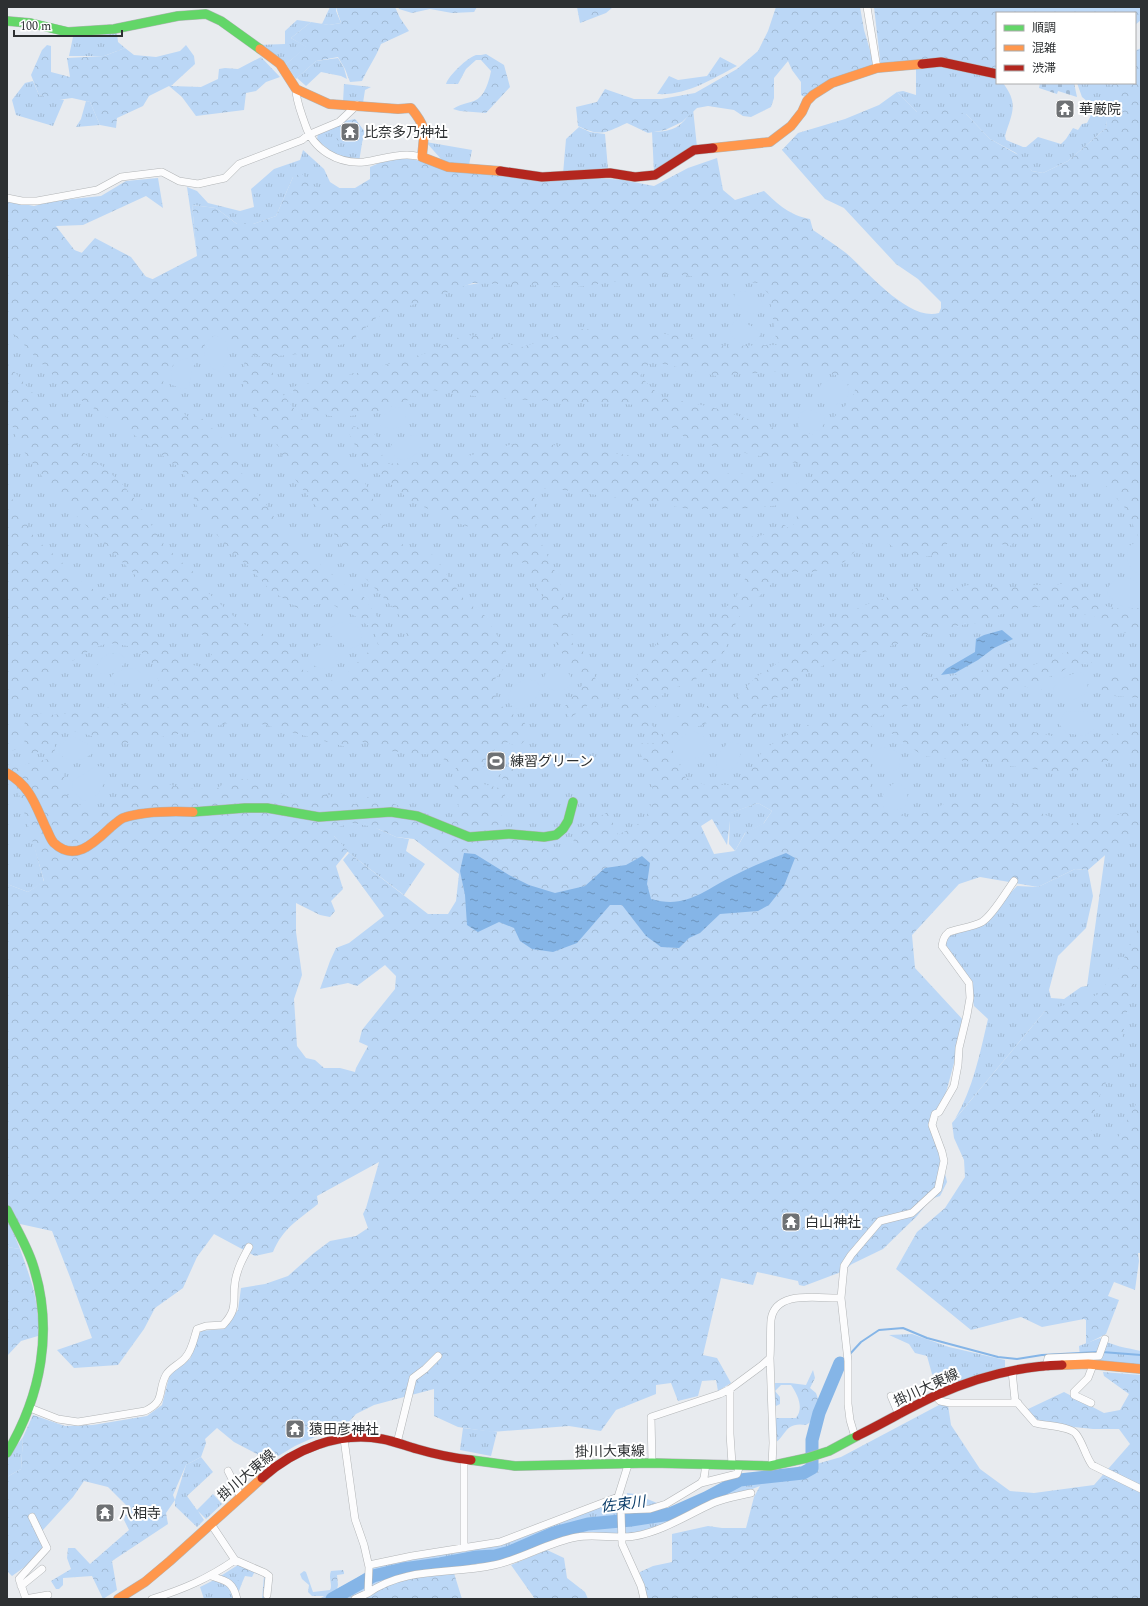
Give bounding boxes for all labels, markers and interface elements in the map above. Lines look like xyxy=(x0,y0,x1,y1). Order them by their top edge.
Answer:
scale bar xyxy=(14,12,122,38)
legend xyxy=(996,12,1136,84)
text: 100 m xyxy=(20,17,51,36)
text: 順調 xyxy=(1032,19,1056,38)
text: 混雑 xyxy=(1032,39,1056,58)
text: 渋滞 xyxy=(1032,59,1056,78)
temple icon: 華厳院 xyxy=(1054,98,1076,120)
place label: 華厳院 xyxy=(1079,99,1121,120)
temple icon: 比奈多乃神社 xyxy=(339,121,361,143)
place label: 比奈多乃神社 xyxy=(364,122,448,143)
sports icon: 練習グリーン xyxy=(485,750,507,772)
place label: 練習グリーン xyxy=(510,751,593,772)
temple icon: 白山神社 xyxy=(780,1211,802,1233)
place label: 白山神社 xyxy=(805,1212,861,1233)
street label: 掛川大東線 xyxy=(890,1363,962,1412)
temple icon: 猿田彦神社 xyxy=(284,1418,306,1440)
place label: 猿田彦神社 xyxy=(309,1419,379,1440)
street label: 掛川大東線 xyxy=(575,1440,645,1463)
street label: 掛川大東線 xyxy=(213,1445,280,1506)
water label: 佐束川 xyxy=(599,1490,649,1519)
temple icon: 八相寺 xyxy=(94,1502,116,1524)
place label: 八相寺 xyxy=(119,1503,161,1524)

